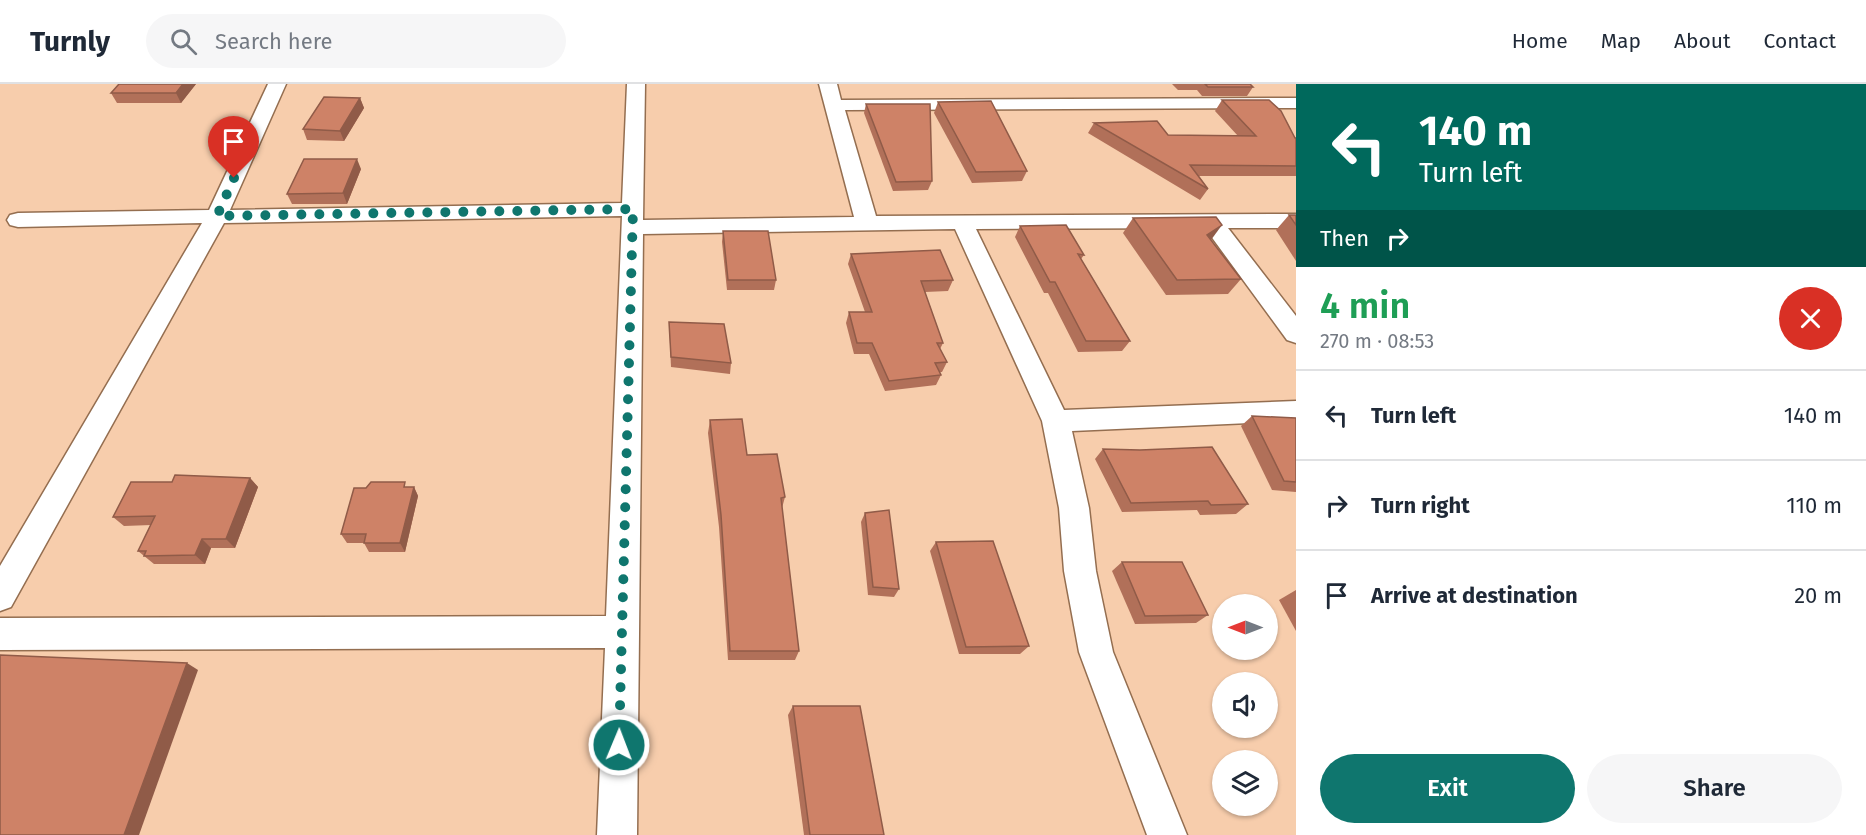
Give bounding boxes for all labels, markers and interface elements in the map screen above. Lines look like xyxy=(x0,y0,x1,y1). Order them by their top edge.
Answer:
search box xyxy=(146,14,566,68)
text: Turnly xyxy=(30,25,110,58)
icon: search xyxy=(167,25,200,58)
text: Search here xyxy=(215,28,332,55)
text: Home xyxy=(1512,28,1568,54)
text: Map xyxy=(1601,28,1641,54)
text: About xyxy=(1674,28,1731,54)
text: Contact xyxy=(1764,28,1836,54)
text: 140 m xyxy=(1419,106,1532,156)
icon: left xyxy=(1320,108,1398,186)
pin xyxy=(208,116,259,178)
icon: arrive xyxy=(217,125,250,158)
text: Turn left xyxy=(1419,157,1522,189)
icon: right xyxy=(1381,222,1414,255)
text: Then xyxy=(1320,225,1369,252)
text: 4 min xyxy=(1320,284,1410,328)
button: close xyxy=(1779,287,1842,350)
text: 270 m · 08:53 xyxy=(1320,329,1434,353)
icon: left xyxy=(1320,399,1353,432)
text: Turn left xyxy=(1371,402,1456,429)
text: 140 m xyxy=(1784,402,1842,429)
icon: right xyxy=(1320,489,1353,522)
text: Turn right xyxy=(1371,492,1470,519)
text: 110 m xyxy=(1786,492,1842,519)
icon: arrive xyxy=(1320,579,1353,612)
text: Arrive at destination xyxy=(1371,582,1578,609)
text: 20 m xyxy=(1794,582,1842,609)
north arrow xyxy=(1212,594,1278,660)
map controls xyxy=(1212,594,1278,816)
button: sound xyxy=(1212,672,1278,738)
position arrow xyxy=(587,713,651,777)
button: layers xyxy=(1212,750,1278,816)
button: Exit xyxy=(1320,754,1575,823)
button: Share xyxy=(1587,754,1842,823)

